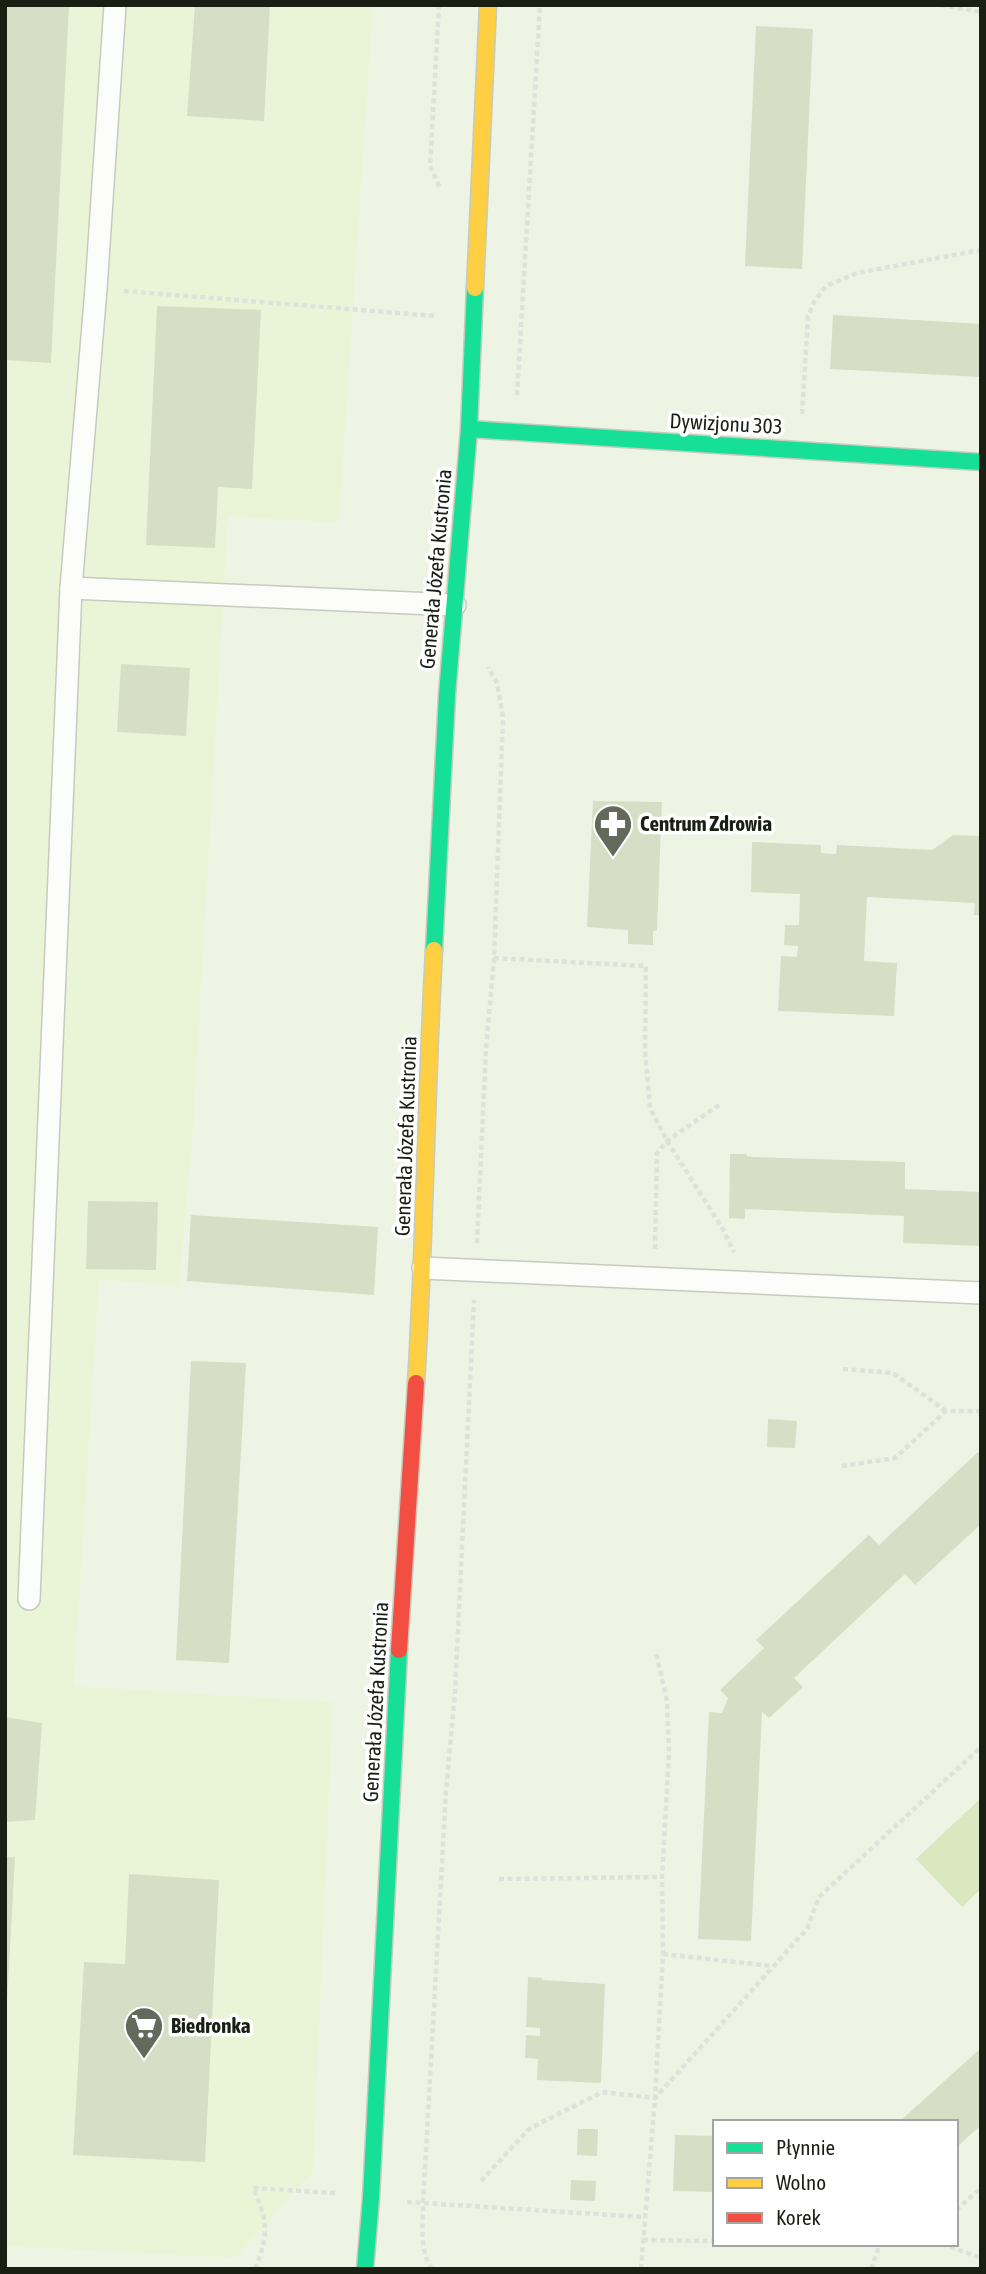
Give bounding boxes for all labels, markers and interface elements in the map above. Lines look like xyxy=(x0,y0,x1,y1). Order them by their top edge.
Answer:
street label: Dywizjonu 303 xyxy=(669,408,783,438)
street label: Generała Józefa Kustronia xyxy=(414,468,456,670)
pharmacy icon: Centrum Zdrowia xyxy=(592,803,634,858)
place label: Centrum Zdrowia xyxy=(640,811,772,835)
street label: Generała Józefa Kustronia xyxy=(390,1035,420,1237)
street label: Generała Józefa Kustronia xyxy=(358,1601,392,1803)
supermarket icon: Biedronka xyxy=(123,2005,165,2060)
place label: Biedronka xyxy=(171,2013,251,2037)
legend xyxy=(713,2120,958,2246)
text: Płynnie xyxy=(776,2135,835,2159)
text: Wolno xyxy=(776,2170,826,2194)
text: Korek xyxy=(776,2205,821,2229)

